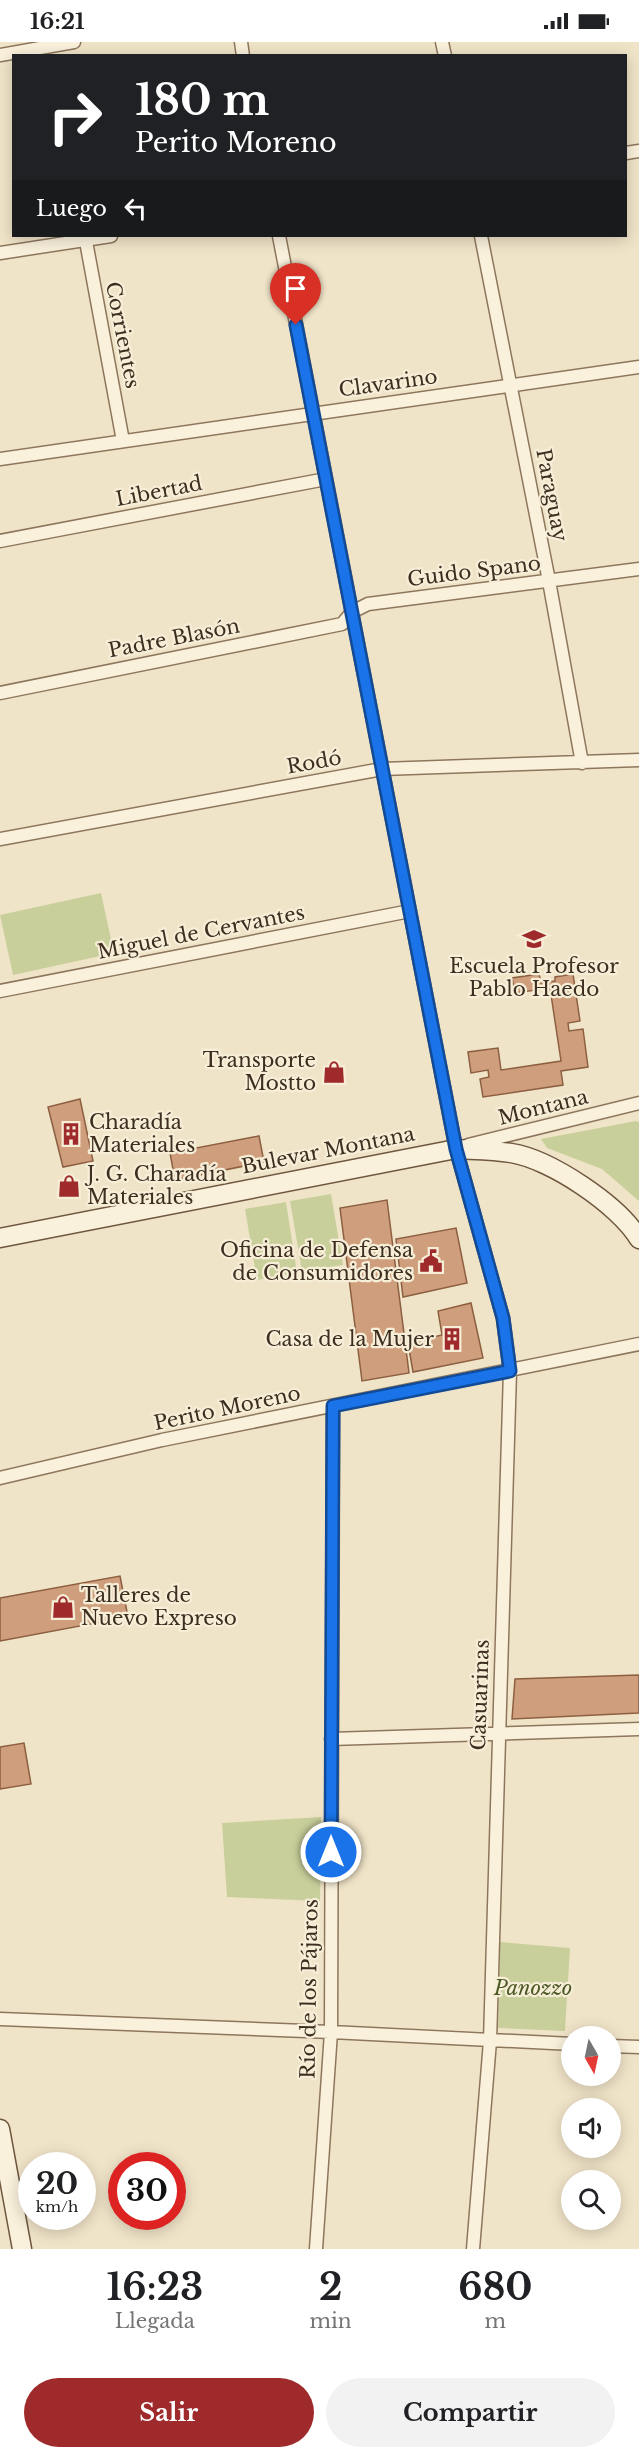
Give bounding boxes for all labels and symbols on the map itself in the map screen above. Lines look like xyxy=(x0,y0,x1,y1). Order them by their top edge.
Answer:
pin xyxy=(270,263,321,325)
street label: Corrientes xyxy=(101,280,145,390)
street label: Clavarino xyxy=(337,364,439,402)
street label: Paraguay xyxy=(531,447,573,544)
street label: Libertad xyxy=(114,471,204,511)
street label: Guido Spano xyxy=(406,551,542,591)
street label: Padre Blasón xyxy=(106,613,242,663)
street label: Rodó xyxy=(285,745,343,779)
street label: Miguel de Cervantes xyxy=(95,900,307,964)
school or university icon: Escuela Profesor Pablo Haedo xyxy=(521,926,547,952)
place label: Escuela Profesor Pablo Haedo xyxy=(449,954,619,1001)
place label: Transporte Mostto xyxy=(203,1048,316,1095)
shop icon: Transporte Mostto xyxy=(321,1059,347,1085)
street label: Montana xyxy=(496,1084,591,1130)
place label: Charadía Materiales xyxy=(89,1110,195,1157)
building icon: Charadía Materiales xyxy=(58,1121,84,1147)
street label: Bulevar Montana xyxy=(239,1121,417,1179)
place label: J. G. Charadía Materiales xyxy=(84,1162,228,1209)
shop icon: J. G. Charadía Materiales xyxy=(56,1173,82,1199)
place label: Oficina de Defensa de Consumidores xyxy=(220,1238,414,1285)
public building icon: Oficina de Defensa de Consumidores xyxy=(418,1248,444,1274)
building icon: Casa de la Mujer xyxy=(439,1326,465,1352)
place label: Casa de la Mujer xyxy=(266,1327,434,1351)
street label: Perito Moreno xyxy=(151,1381,303,1435)
place label: Talleres de Nuevo Expreso xyxy=(81,1583,237,1630)
shop icon: Talleres de Nuevo Expreso xyxy=(50,1594,76,1620)
street label: Casuarinas xyxy=(466,1639,494,1751)
position arrow xyxy=(299,1820,363,1884)
street label: Río de los Pájaros xyxy=(295,1899,323,2079)
park label: Panozzo xyxy=(493,1976,572,2000)
north arrow xyxy=(561,2026,621,2086)
speed limit sign: 30 xyxy=(108,2152,186,2230)

